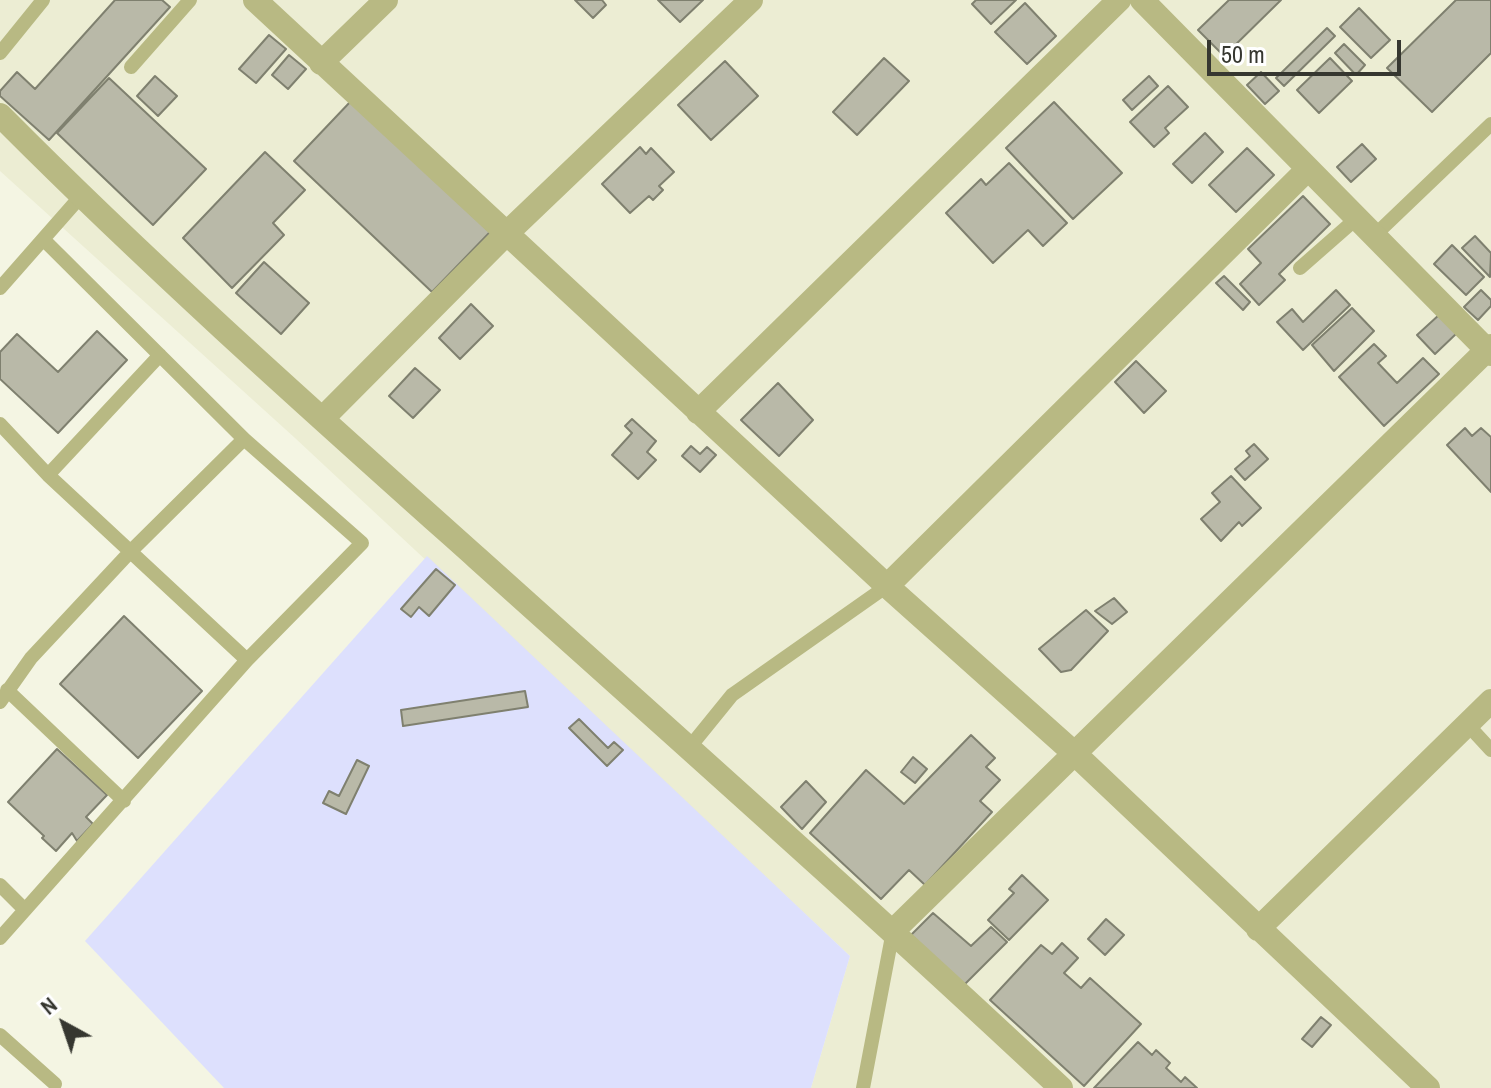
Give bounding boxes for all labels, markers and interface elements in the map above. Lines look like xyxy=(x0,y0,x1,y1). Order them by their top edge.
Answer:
scale bar xyxy=(1211,24,1405,74)
text: 50 m xyxy=(1221,38,1265,70)
north arrow xyxy=(24,984,104,1064)
text: N xyxy=(34,990,63,1021)

